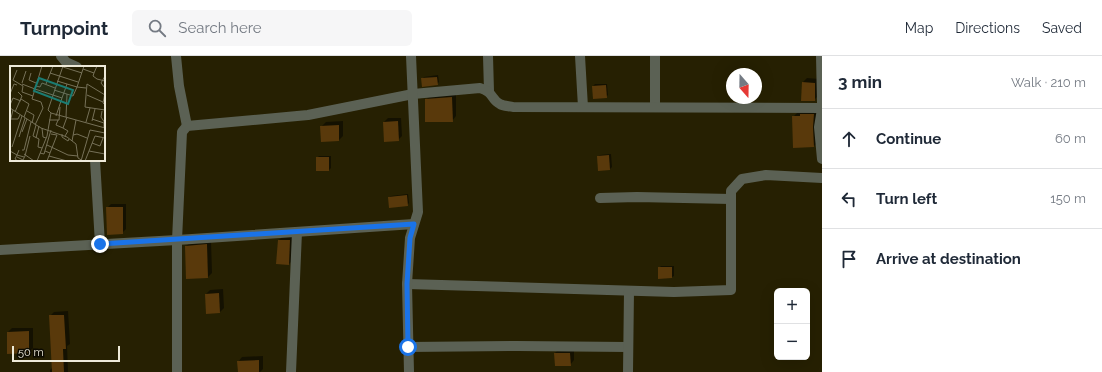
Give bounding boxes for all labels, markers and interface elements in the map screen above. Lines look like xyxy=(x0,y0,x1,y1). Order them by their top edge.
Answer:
search box xyxy=(132,10,412,46)
text: Turnpoint xyxy=(20,17,108,39)
icon: search xyxy=(146,17,168,39)
text: Search here xyxy=(178,19,262,37)
text: Map xyxy=(905,20,933,36)
text: Directions xyxy=(955,20,1020,36)
text: Saved xyxy=(1042,20,1082,36)
inset map xyxy=(10,66,105,161)
north arrow xyxy=(726,68,762,104)
text: 3 min xyxy=(838,72,882,92)
text: Walk · 210 m xyxy=(1011,75,1086,90)
icon: ahead xyxy=(838,128,860,150)
text: Continue xyxy=(876,130,941,148)
text: 60 m xyxy=(1055,131,1086,146)
icon: left xyxy=(838,188,860,210)
text: Turn left xyxy=(876,190,937,208)
text: 150 m xyxy=(1050,191,1086,206)
route end xyxy=(91,235,109,253)
icon: arrive xyxy=(838,248,860,270)
text: Arrive at destination xyxy=(876,250,1021,268)
map controls xyxy=(774,288,810,360)
button: + xyxy=(774,288,810,324)
button: − xyxy=(774,324,810,360)
route start xyxy=(399,338,417,356)
scale bar xyxy=(12,344,120,363)
text: 50 m xyxy=(18,346,44,359)

